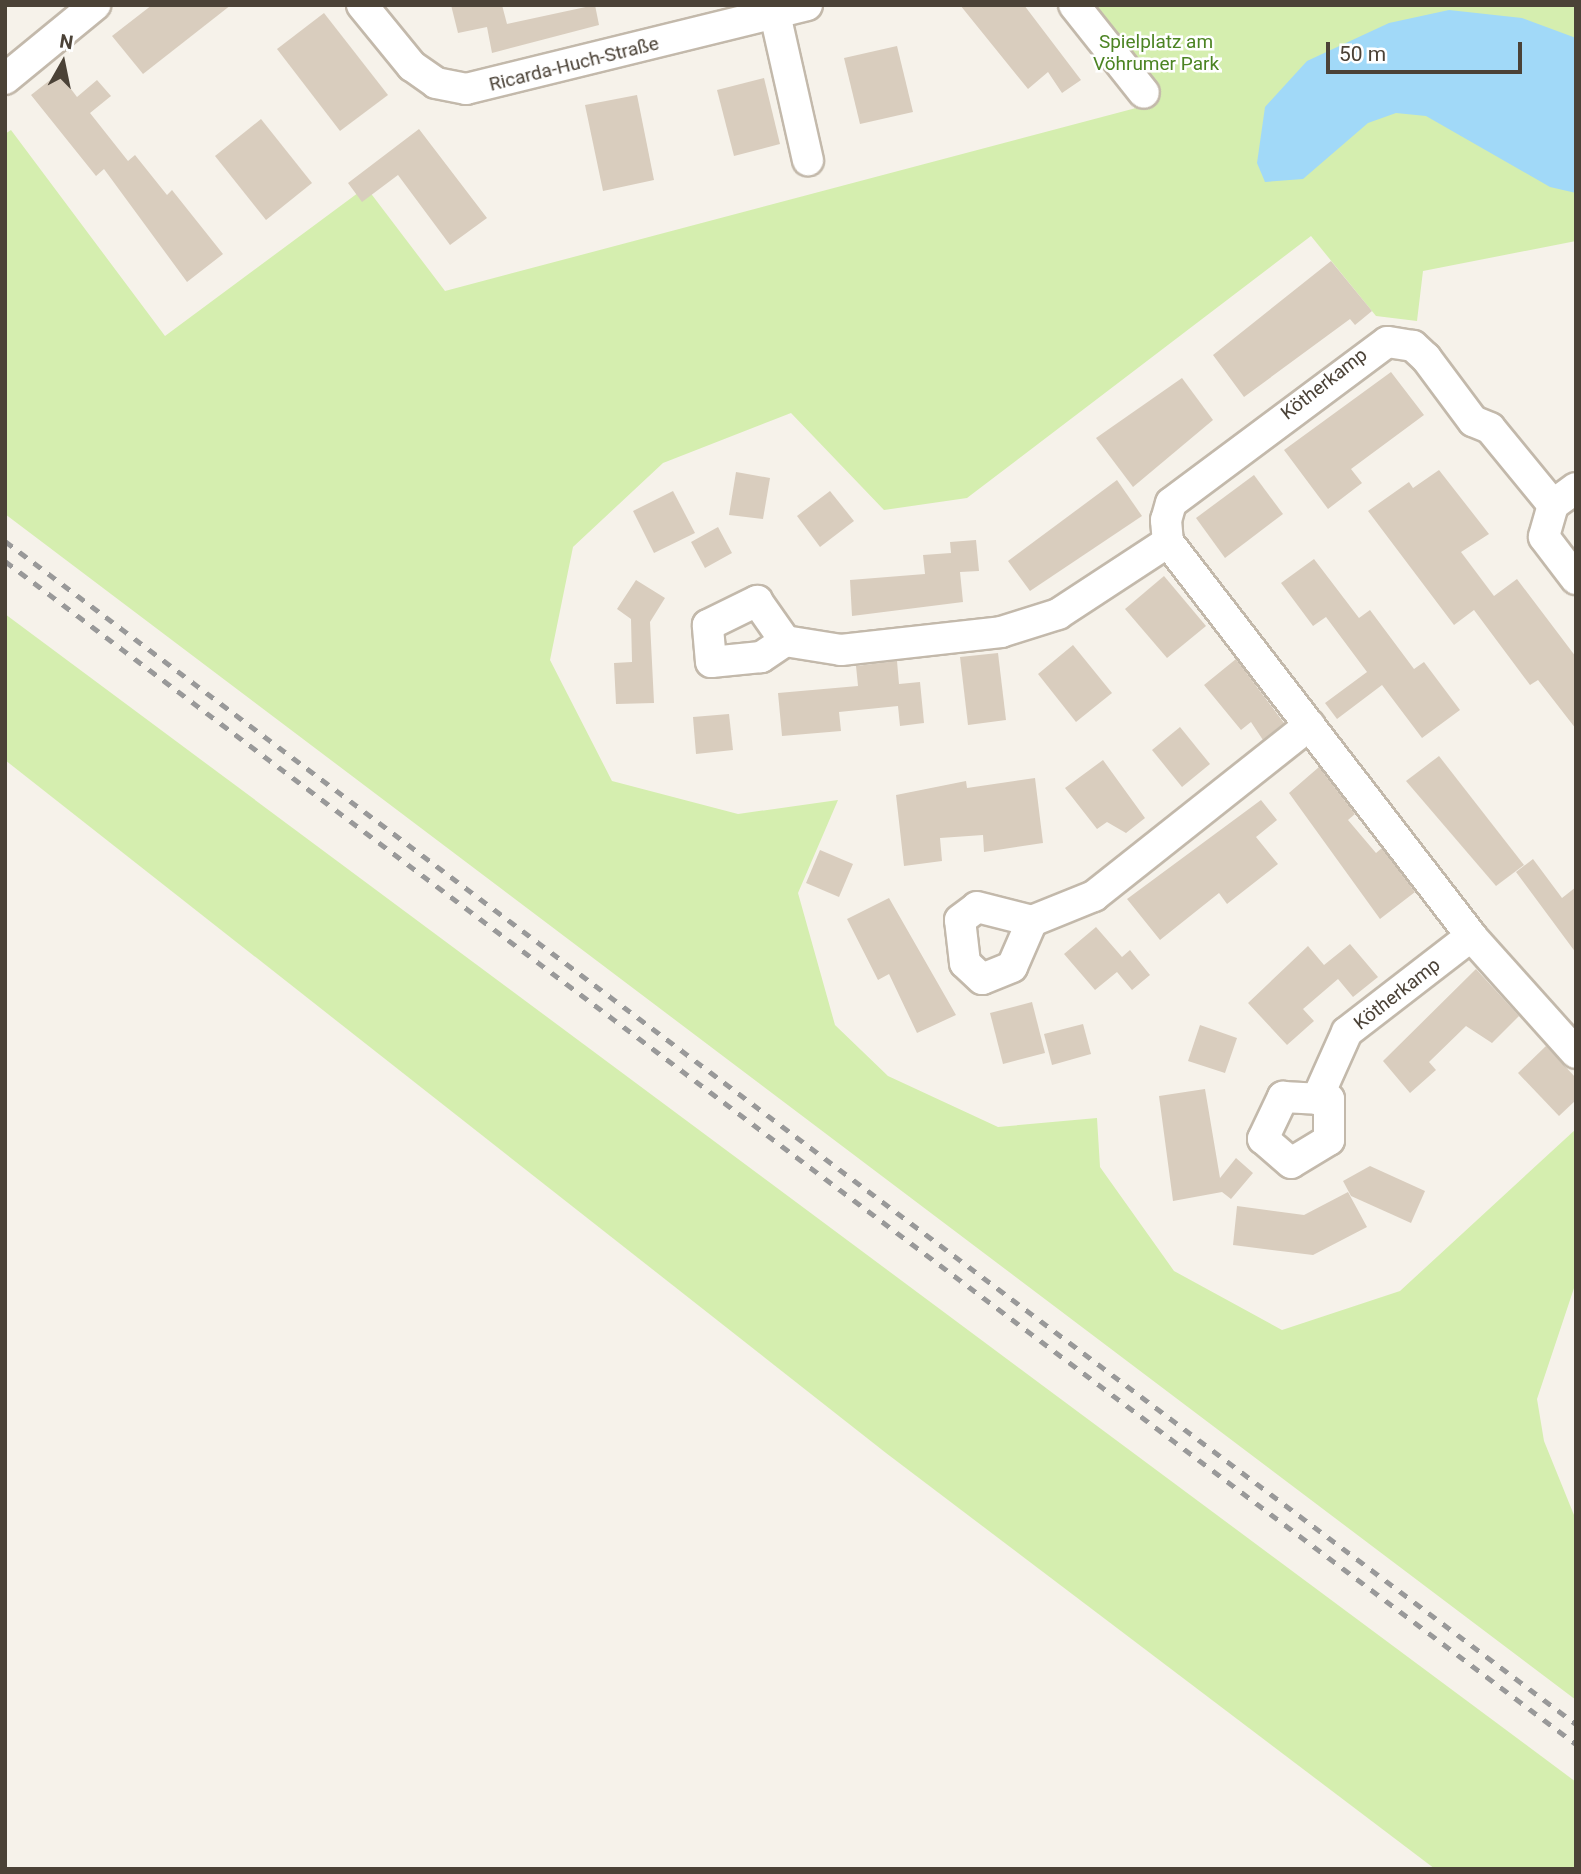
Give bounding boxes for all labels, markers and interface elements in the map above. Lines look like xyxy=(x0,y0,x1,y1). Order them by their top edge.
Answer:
north arrow xyxy=(28,28,98,98)
scale bar xyxy=(1329,28,1525,72)
text: N xyxy=(58,29,75,54)
park label: Spielplatz am Vöhrumer Park xyxy=(1093,31,1219,75)
street label: Ricarda-Huch-Straße xyxy=(487,32,661,96)
text: 50 m xyxy=(1339,42,1386,66)
street label: Kötherkamp xyxy=(1276,343,1372,425)
street label: Kötherkamp xyxy=(1349,953,1445,1035)

